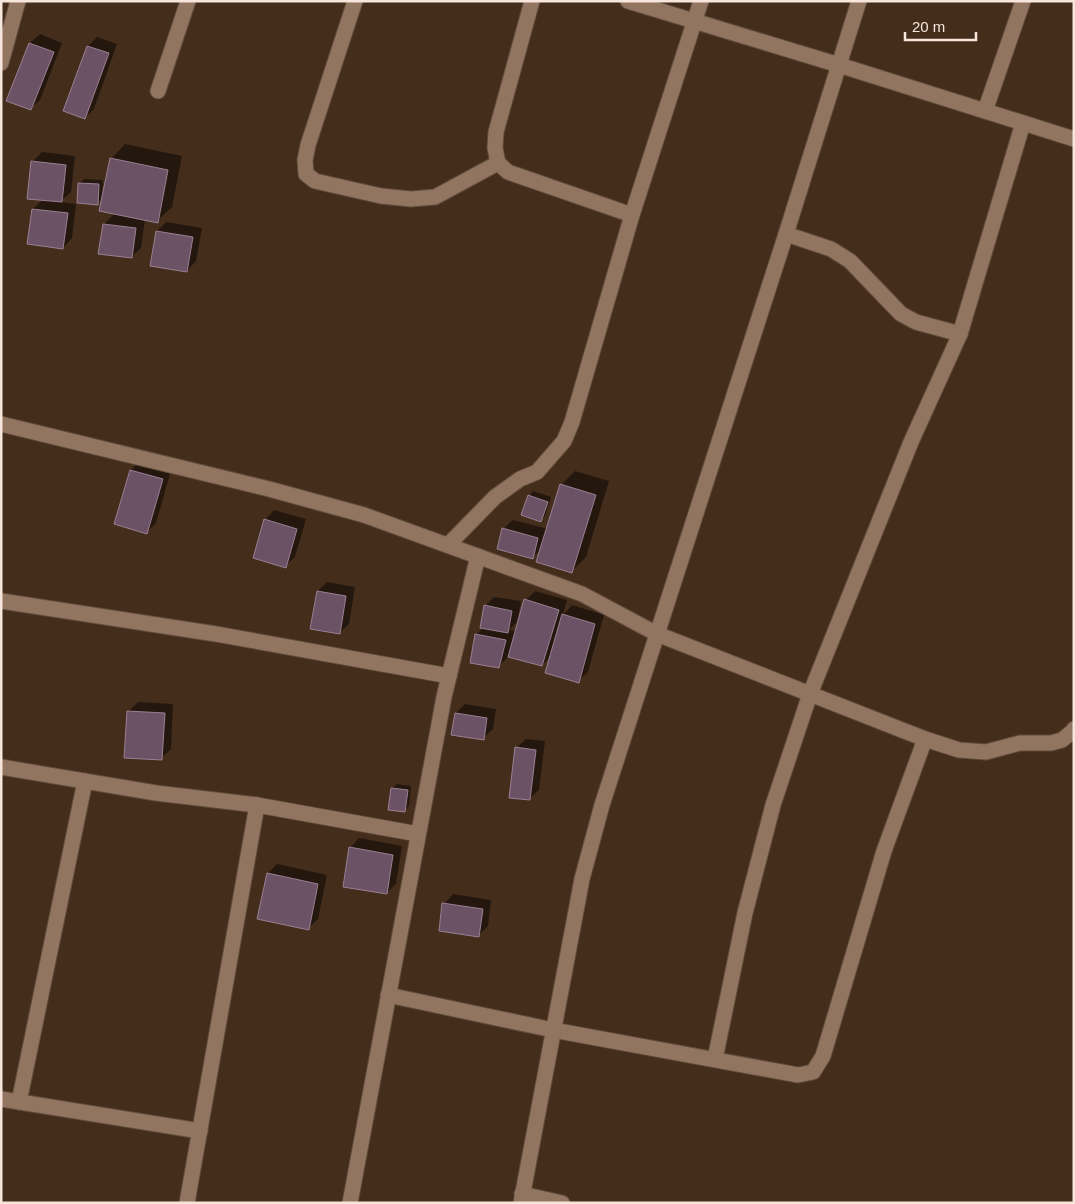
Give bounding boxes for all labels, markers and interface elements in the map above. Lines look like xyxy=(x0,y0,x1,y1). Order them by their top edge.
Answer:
scale bar xyxy=(905,10,976,42)
text: 20 m xyxy=(912,18,945,35)

